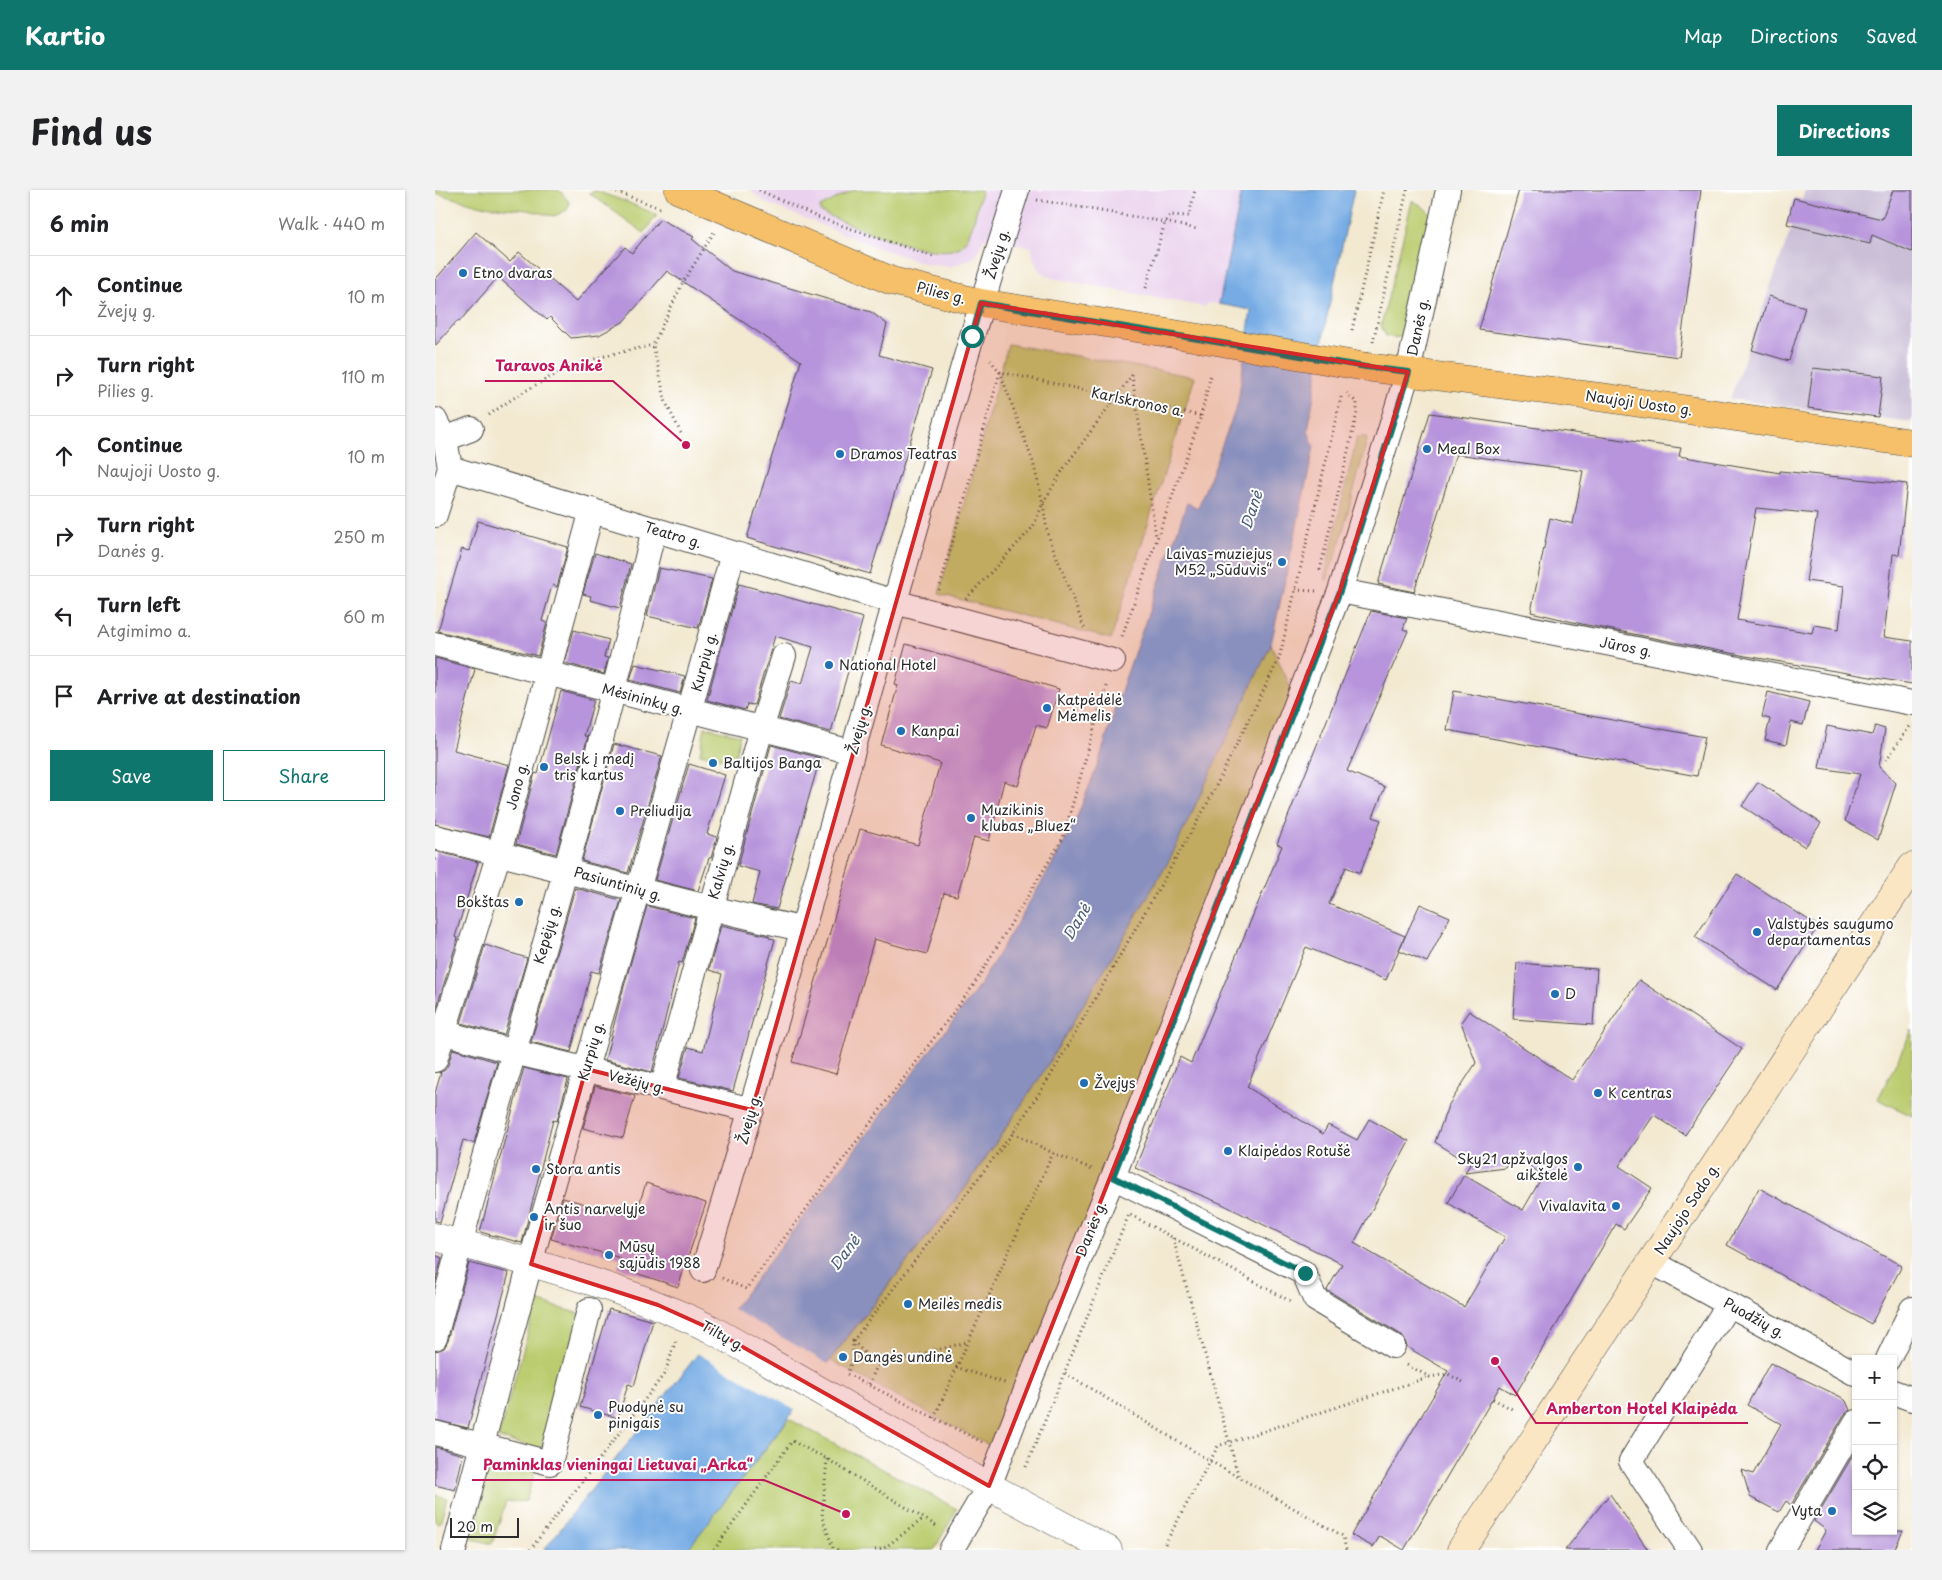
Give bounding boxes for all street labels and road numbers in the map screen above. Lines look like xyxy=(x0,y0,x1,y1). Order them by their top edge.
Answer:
street label: Žvejų g. xyxy=(979,226,1014,282)
street label: Pilies g. xyxy=(914,276,968,309)
street label: Danės g. xyxy=(1401,296,1434,358)
street label: Karlskronos a. xyxy=(1090,381,1187,422)
street label: Naujoji Uosto g. xyxy=(1584,385,1694,420)
street label: Teatro g. xyxy=(642,516,705,553)
street label: Kurpių g. xyxy=(686,630,722,694)
street label: Jūros g. xyxy=(1598,631,1654,662)
street label: Mėsininkų g. xyxy=(600,677,686,720)
street label: Žvejų g. xyxy=(841,701,876,757)
street label: Jono g. xyxy=(500,760,533,812)
street label: Kalvių g. xyxy=(702,840,739,902)
street label: Pasiuntinių g. xyxy=(572,861,665,906)
street label: Kepėjų g. xyxy=(528,901,565,966)
street label: Kurpių g. xyxy=(572,1019,609,1083)
street label: Vežėjų g. xyxy=(606,1064,668,1099)
street label: Žvejų g. xyxy=(731,1091,766,1147)
street label: Naujojo Sodo g. xyxy=(1649,1159,1724,1259)
street label: Danės g. xyxy=(1070,1198,1111,1260)
street label: Puodžių g. xyxy=(1719,1292,1789,1343)
street label: Tiltų g. xyxy=(697,1315,749,1356)

